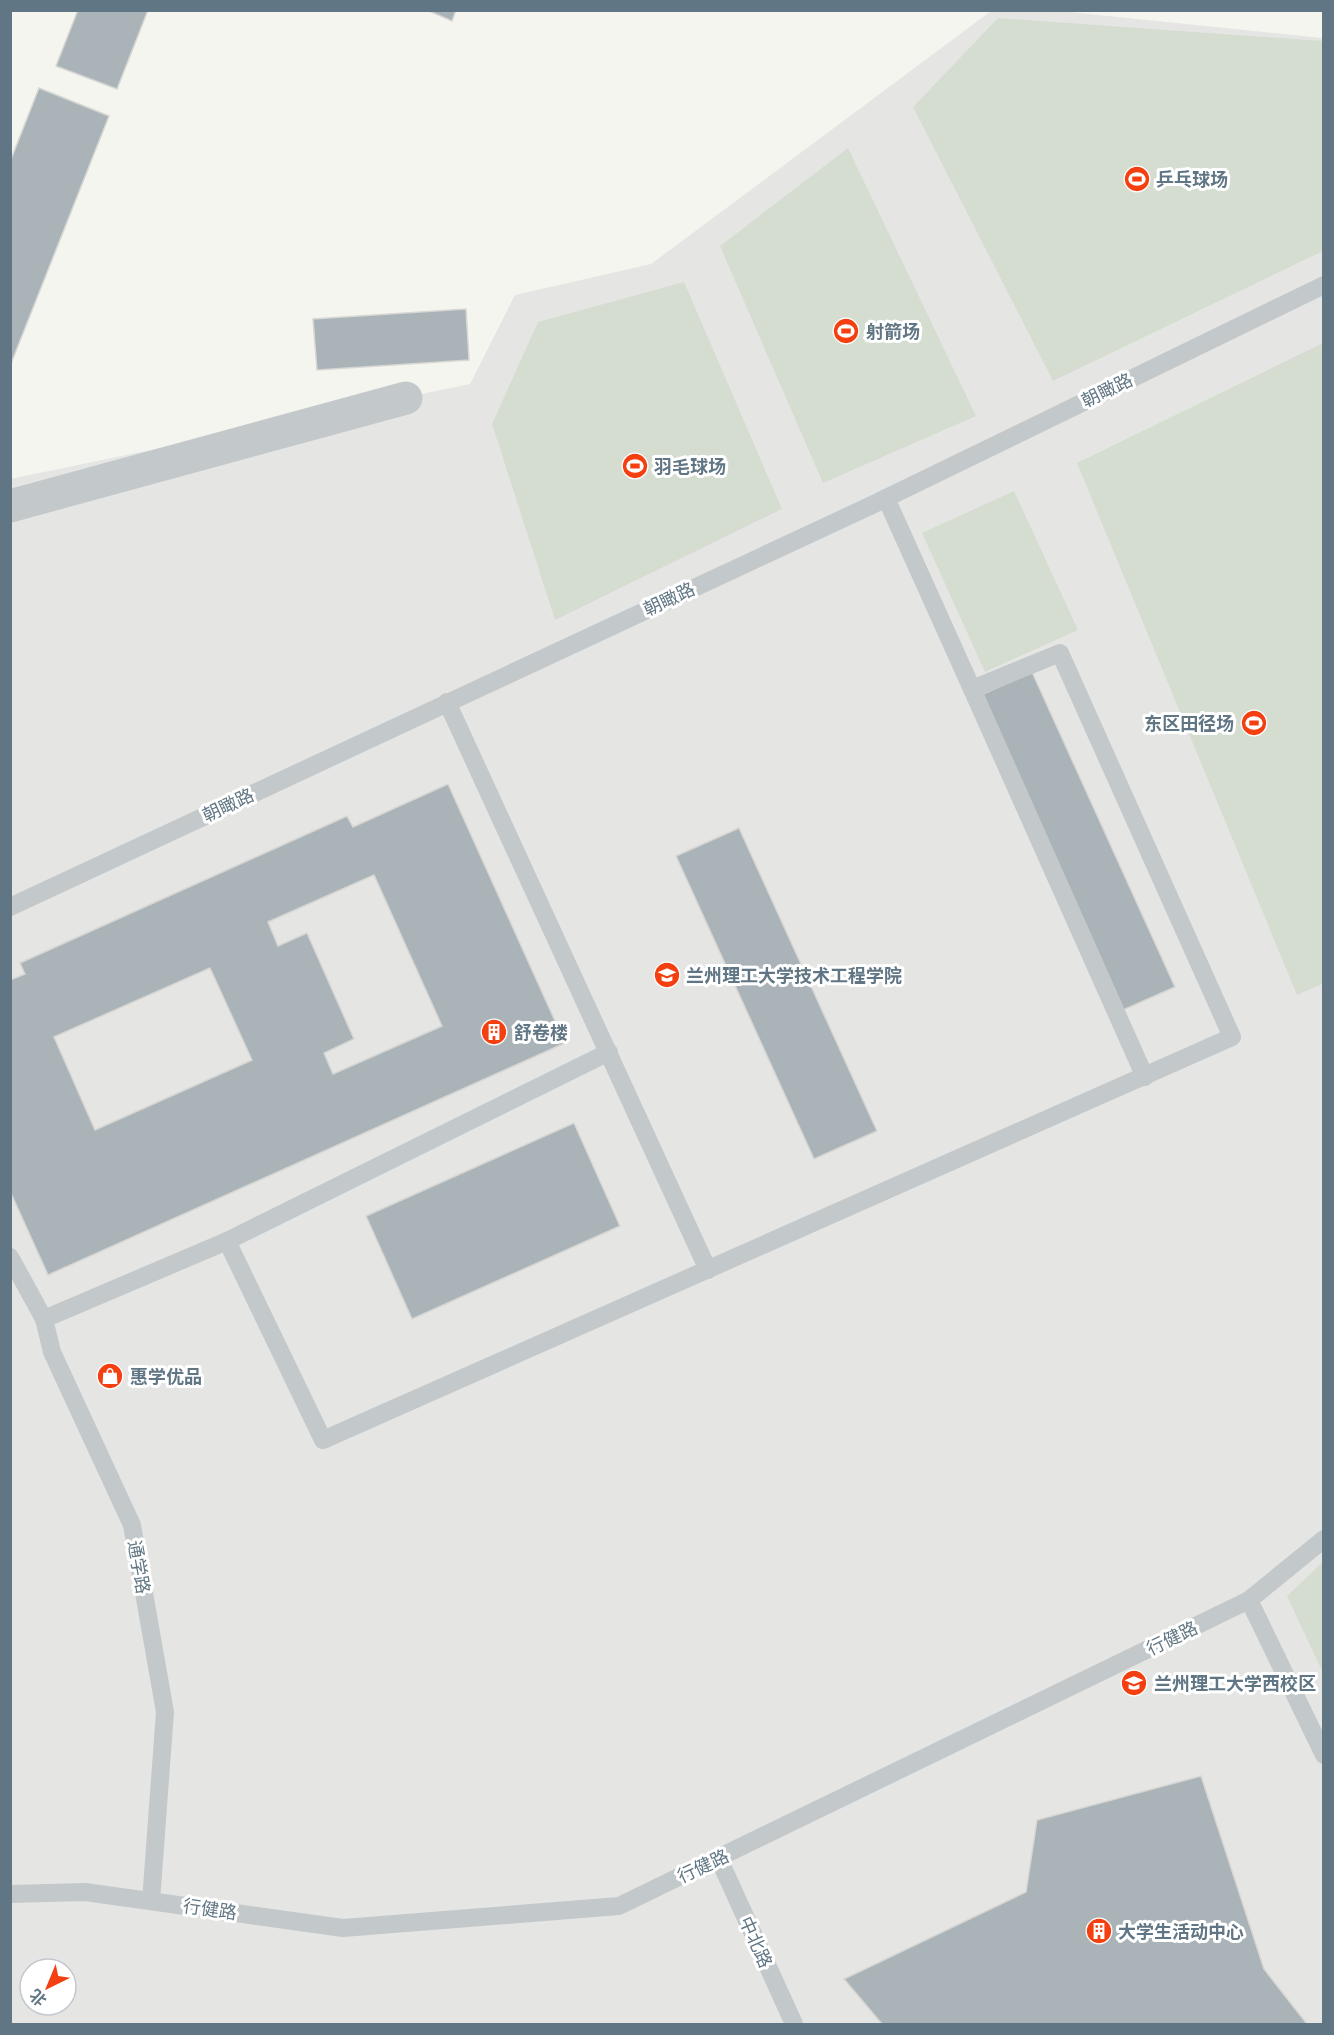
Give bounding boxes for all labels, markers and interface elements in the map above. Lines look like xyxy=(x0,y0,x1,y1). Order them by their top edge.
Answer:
sports icon: 乒乓球场 xyxy=(1122,164,1152,194)
place label: 乒乓球场 xyxy=(1156,169,1228,190)
sports icon: 射箭场 xyxy=(831,316,861,346)
place label: 射箭场 xyxy=(866,321,920,342)
street label: 朝瞰路 xyxy=(1078,369,1136,411)
sports icon: 羽毛球场 xyxy=(620,451,650,481)
place label: 羽毛球场 xyxy=(654,456,726,477)
street label: 朝瞰路 xyxy=(640,578,698,620)
sports icon: 东区田径场 xyxy=(1239,708,1269,738)
place label: 东区田径场 xyxy=(1144,713,1234,734)
street label: 朝瞰路 xyxy=(199,784,257,826)
school or university icon: 兰州理工大学技术工程学院 xyxy=(652,960,682,990)
place label: 兰州理工大学技术工程学院 xyxy=(686,965,902,986)
building icon: 舒卷楼 xyxy=(479,1017,509,1047)
place label: 舒卷楼 xyxy=(514,1022,568,1043)
shop icon: 惠学优品 xyxy=(95,1361,125,1391)
place label: 惠学优品 xyxy=(130,1366,202,1387)
street label: 通学路 xyxy=(124,1539,154,1595)
street label: 行健路 xyxy=(1143,1617,1201,1659)
school or university icon: 兰州理工大学西校区 xyxy=(1119,1668,1149,1698)
place label: 兰州理工大学西校区 xyxy=(1154,1673,1316,1694)
street label: 行健路 xyxy=(674,1845,732,1887)
street label: 行健路 xyxy=(182,1895,238,1923)
street label: 中北路 xyxy=(735,1913,777,1971)
building icon: 大学生活动中心 xyxy=(1084,1916,1114,1946)
place label: 大学生活动中心 xyxy=(1118,1921,1244,1942)
north arrow xyxy=(18,1957,78,2017)
text: 北 xyxy=(26,1985,50,2010)

